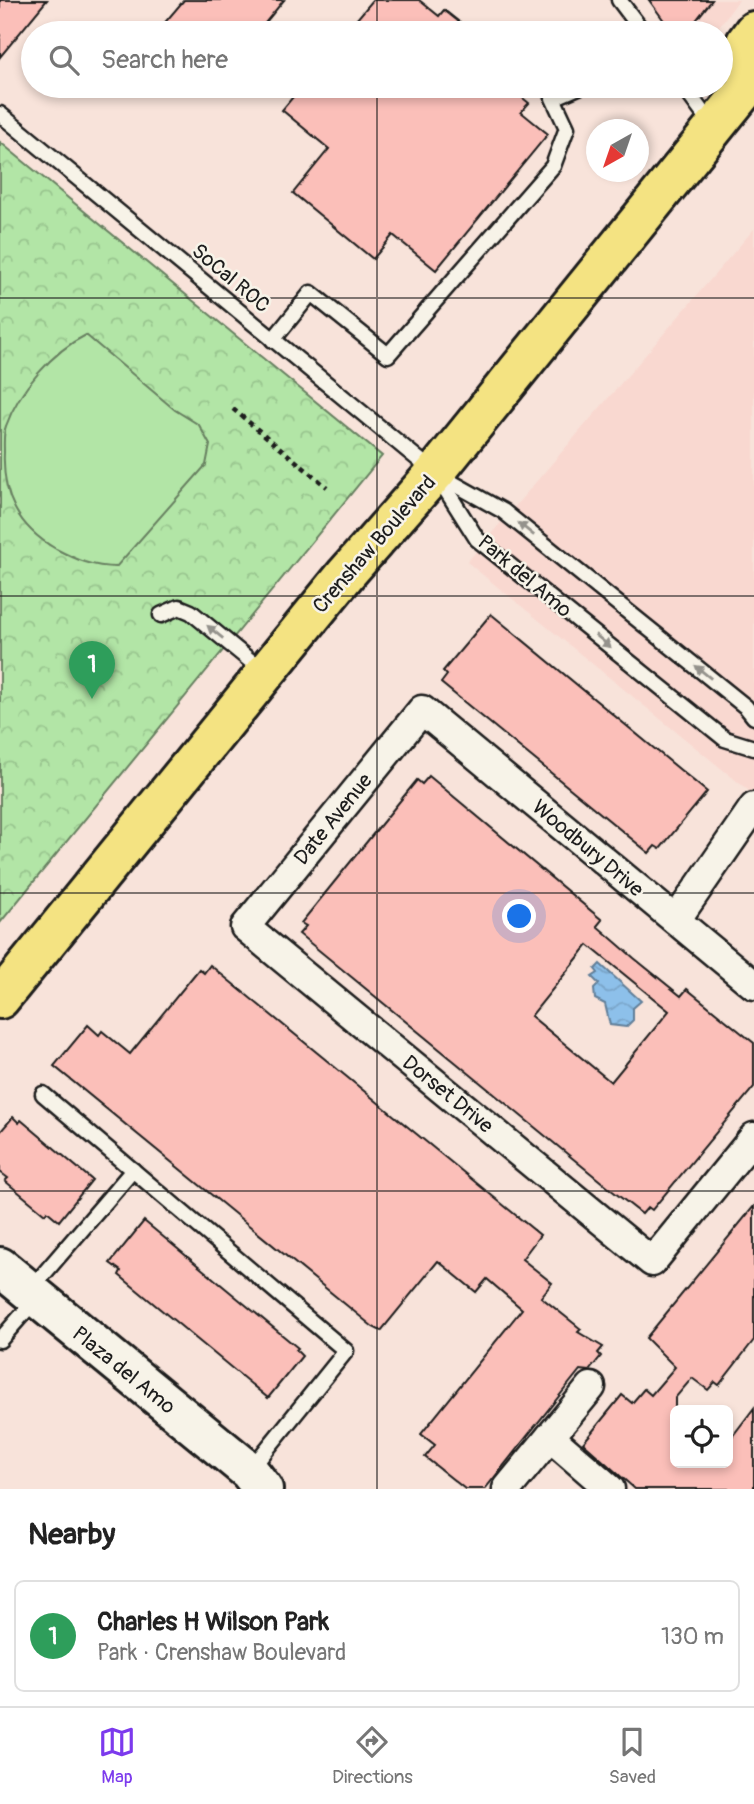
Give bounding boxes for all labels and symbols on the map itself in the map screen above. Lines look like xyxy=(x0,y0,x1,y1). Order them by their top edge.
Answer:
north arrow xyxy=(586,119,649,182)
street label: SoCal ROC xyxy=(186,238,275,319)
street label: Crenshaw Boulevard xyxy=(307,469,442,619)
one-way arrow xyxy=(517,522,535,537)
street label: Park del Amo xyxy=(472,529,577,624)
one-way arrow xyxy=(206,624,224,640)
one-way arrow xyxy=(594,633,612,648)
pin: 1 xyxy=(69,641,115,699)
one-way arrow xyxy=(694,665,712,680)
street label: Date Avenue xyxy=(288,767,379,871)
street label: Woodbury Drive xyxy=(526,794,650,903)
your location xyxy=(502,899,536,933)
street label: Dorset Drive xyxy=(397,1049,499,1140)
street label: Plaza del Amo xyxy=(67,1321,181,1420)

